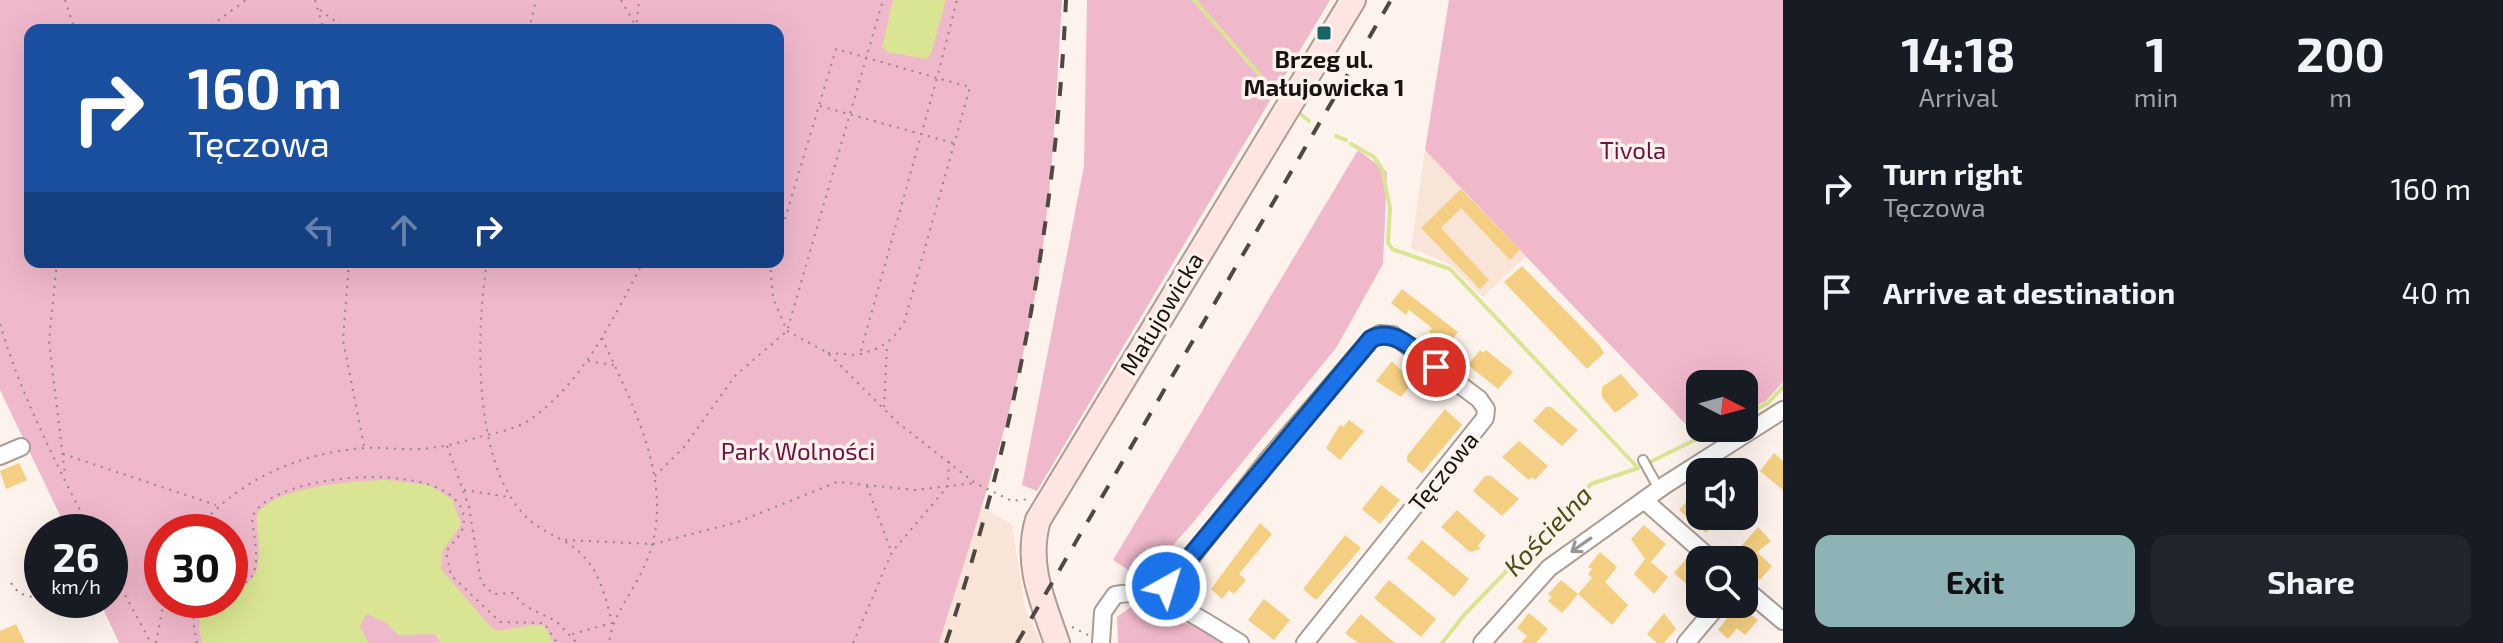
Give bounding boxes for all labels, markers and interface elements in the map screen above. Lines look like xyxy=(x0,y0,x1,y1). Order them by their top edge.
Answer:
marker: Brzeg ul. Małujowicka 1 xyxy=(1315,24,1333,42)
text: 14:18 xyxy=(1901,24,2016,82)
text: 1 xyxy=(2146,24,2166,82)
text: 200 xyxy=(2296,24,2385,82)
place label: Brzeg ul. Małujowicka 1 xyxy=(1243,44,1405,101)
text: 160 m xyxy=(188,53,342,120)
icon: right xyxy=(56,56,160,160)
text: Arrival xyxy=(1919,81,1998,112)
text: min xyxy=(2134,81,2178,112)
text: m xyxy=(2329,81,2352,112)
text: Tęczowa xyxy=(188,121,330,164)
park label: Tivola xyxy=(1600,135,1666,164)
text: Turn right xyxy=(1883,155,2023,191)
icon: right xyxy=(1815,166,1859,210)
text: 160 m xyxy=(2391,170,2471,206)
text: Tęczowa xyxy=(1883,191,1985,222)
icon: left xyxy=(298,208,342,252)
icon: ahead xyxy=(382,208,426,252)
icon: right xyxy=(466,208,510,252)
street label: Małujowicka xyxy=(1113,247,1209,380)
icon: arrive xyxy=(1815,270,1859,314)
text: Arrive at destination xyxy=(1883,274,2175,310)
text: 40 m xyxy=(2401,274,2471,310)
pin xyxy=(1402,333,1470,401)
icon: arrive xyxy=(1414,345,1458,389)
north arrow xyxy=(1686,370,1758,442)
map controls xyxy=(1686,370,1758,618)
street label: Tęczowa xyxy=(1402,425,1484,517)
park label: Park Wolności xyxy=(721,436,875,465)
button: sound xyxy=(1686,458,1758,530)
water label: Kościelna xyxy=(1496,478,1597,581)
speed limit sign: 30 xyxy=(144,514,248,618)
text: 26 xyxy=(53,532,99,580)
button: Exit xyxy=(1815,535,2135,627)
button: Share xyxy=(2151,535,2471,627)
one-way arrow xyxy=(1570,537,1592,553)
position arrow xyxy=(1124,544,1208,628)
button: search xyxy=(1686,546,1758,618)
text: km/h xyxy=(51,574,101,598)

